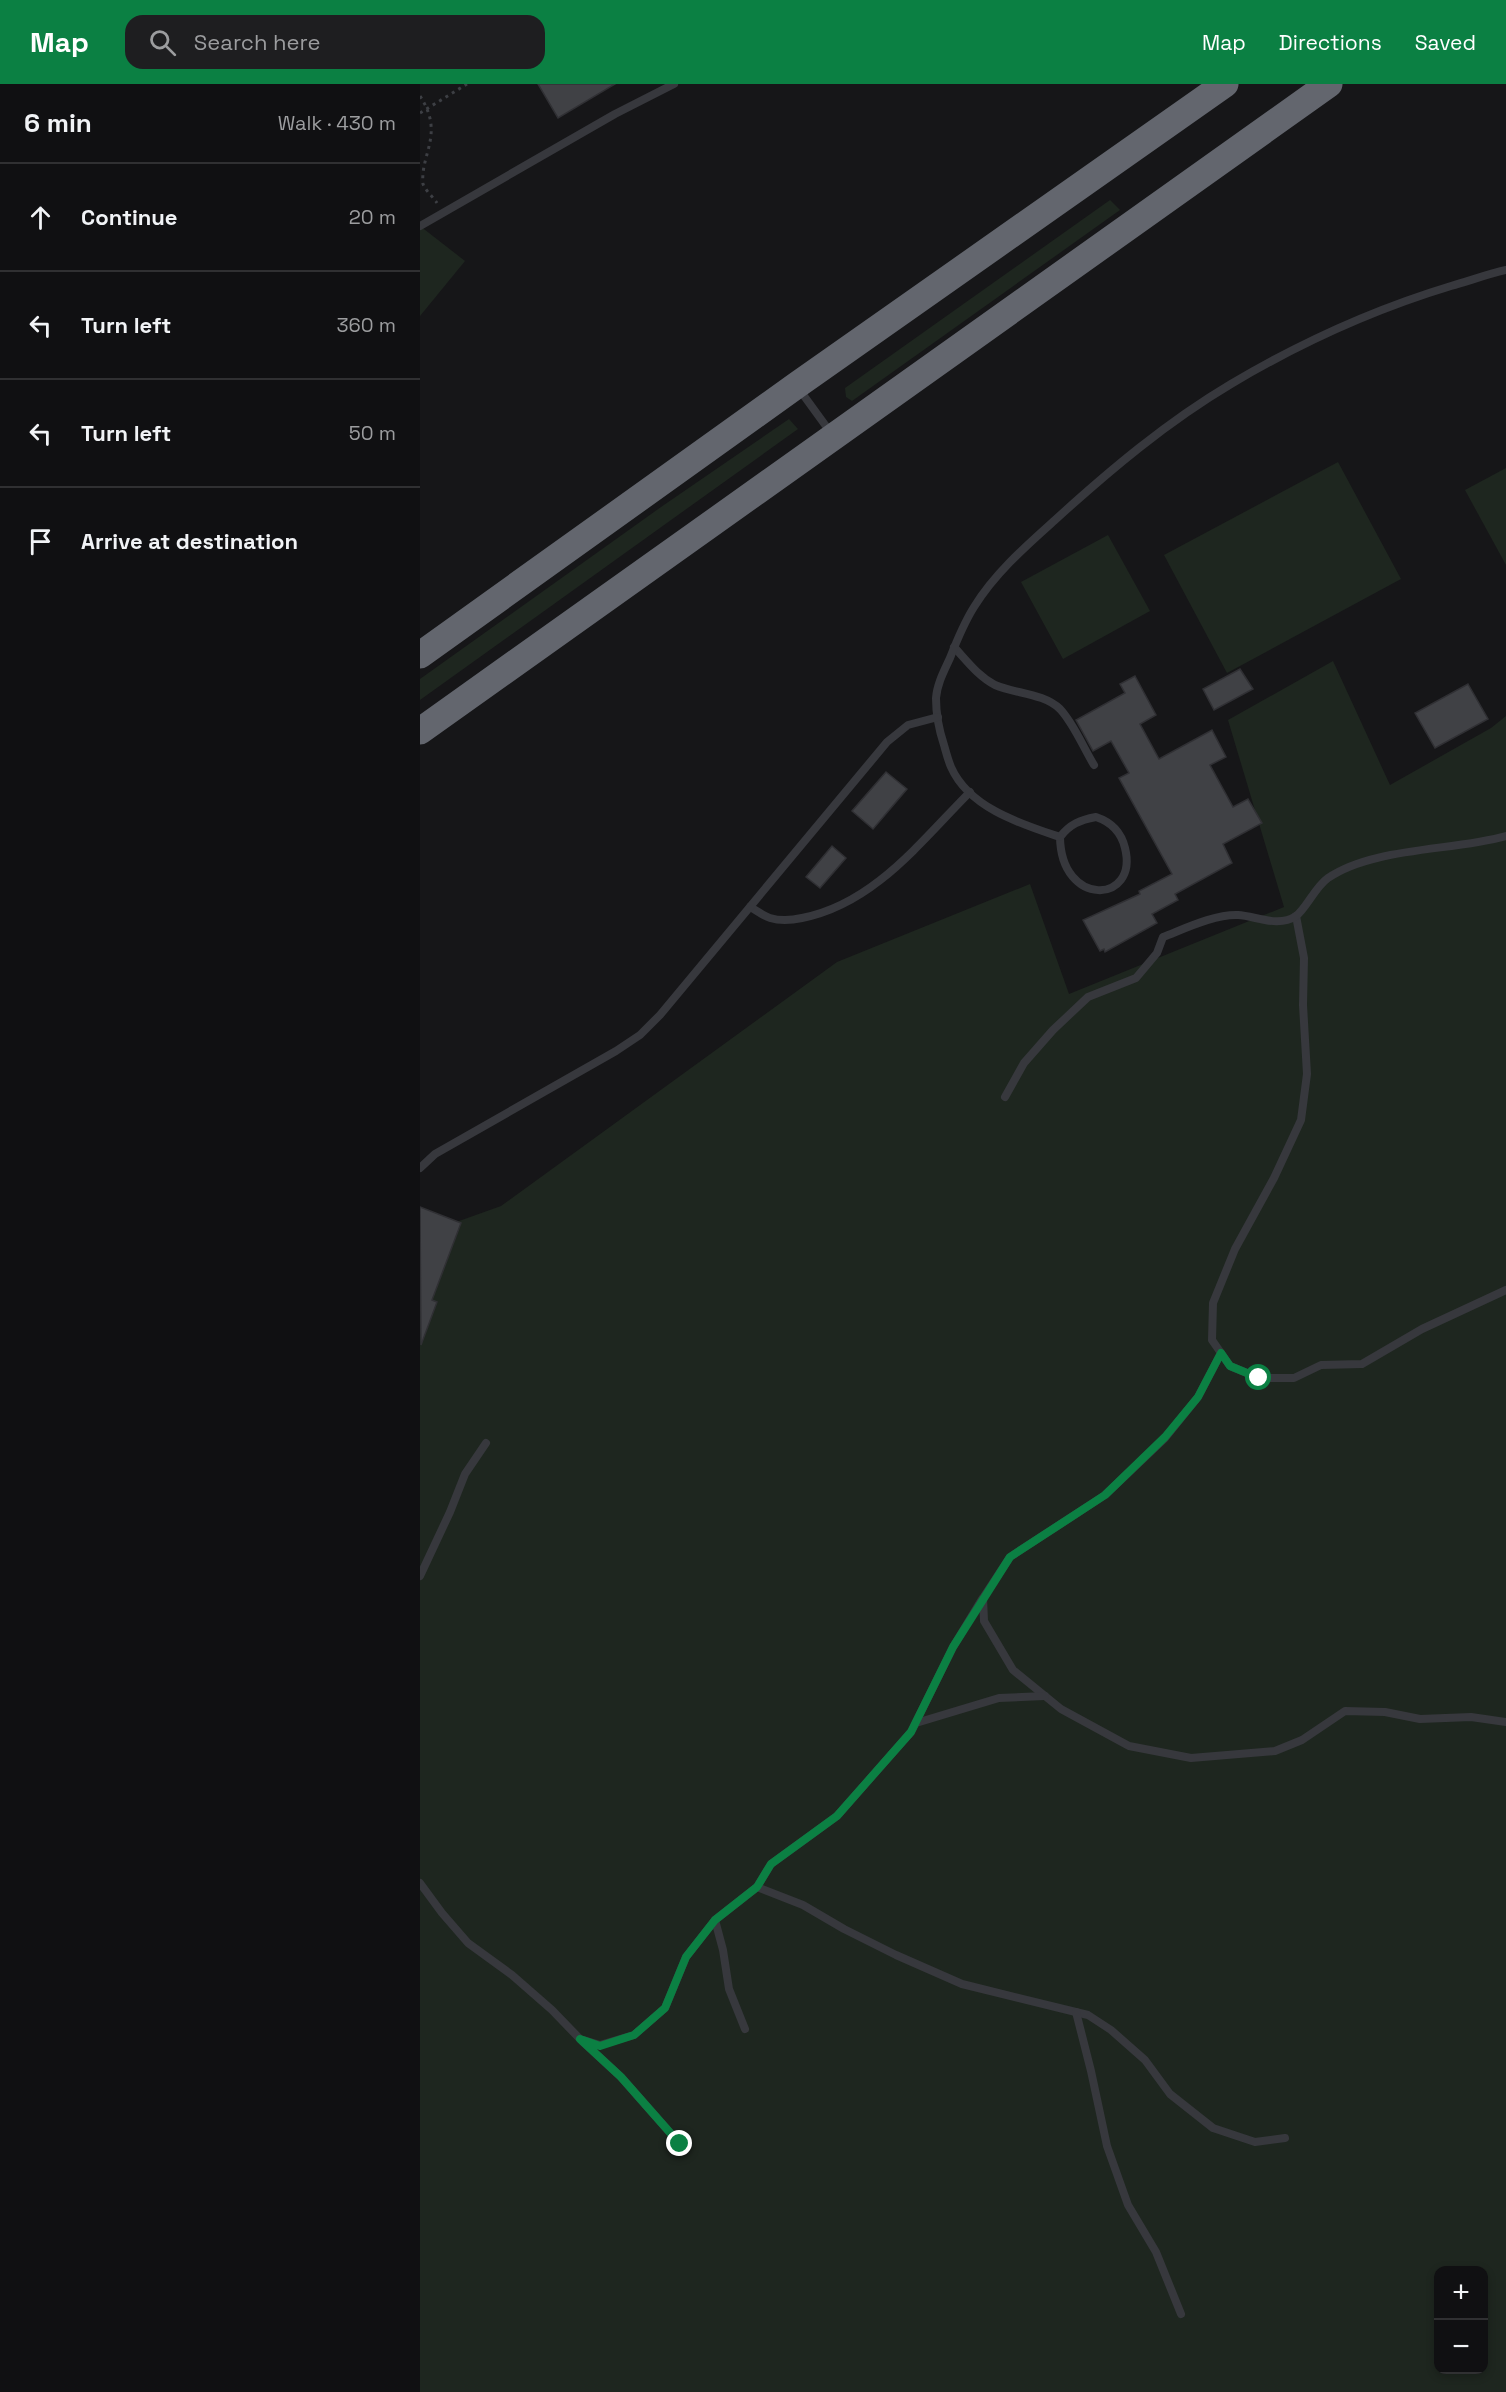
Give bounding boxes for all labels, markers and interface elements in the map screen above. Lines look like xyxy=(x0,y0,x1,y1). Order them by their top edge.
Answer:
search box xyxy=(125,15,545,69)
text: Map xyxy=(30,24,89,60)
icon: search xyxy=(146,26,179,59)
text: Search here xyxy=(194,28,321,56)
text: Map xyxy=(1202,29,1246,56)
text: Directions xyxy=(1279,29,1382,56)
text: Saved xyxy=(1415,29,1476,56)
text: 6 min xyxy=(24,106,92,140)
text: Walk · 430 m xyxy=(278,110,396,136)
icon: ahead xyxy=(24,201,57,234)
text: Continue xyxy=(81,203,177,231)
text: 20 m xyxy=(349,204,396,230)
icon: left xyxy=(24,309,57,342)
text: Turn left xyxy=(81,311,171,339)
text: 360 m xyxy=(337,312,396,338)
icon: left xyxy=(24,417,57,450)
text: Turn left xyxy=(81,419,171,447)
text: 50 m xyxy=(349,420,396,446)
icon: arrive xyxy=(24,525,57,558)
text: Arrive at destination xyxy=(81,527,298,555)
route start xyxy=(1245,1364,1271,1390)
route end xyxy=(666,2130,692,2156)
map controls xyxy=(1434,2266,1488,2374)
button: + xyxy=(1434,2266,1488,2320)
button: − xyxy=(1434,2320,1488,2374)

